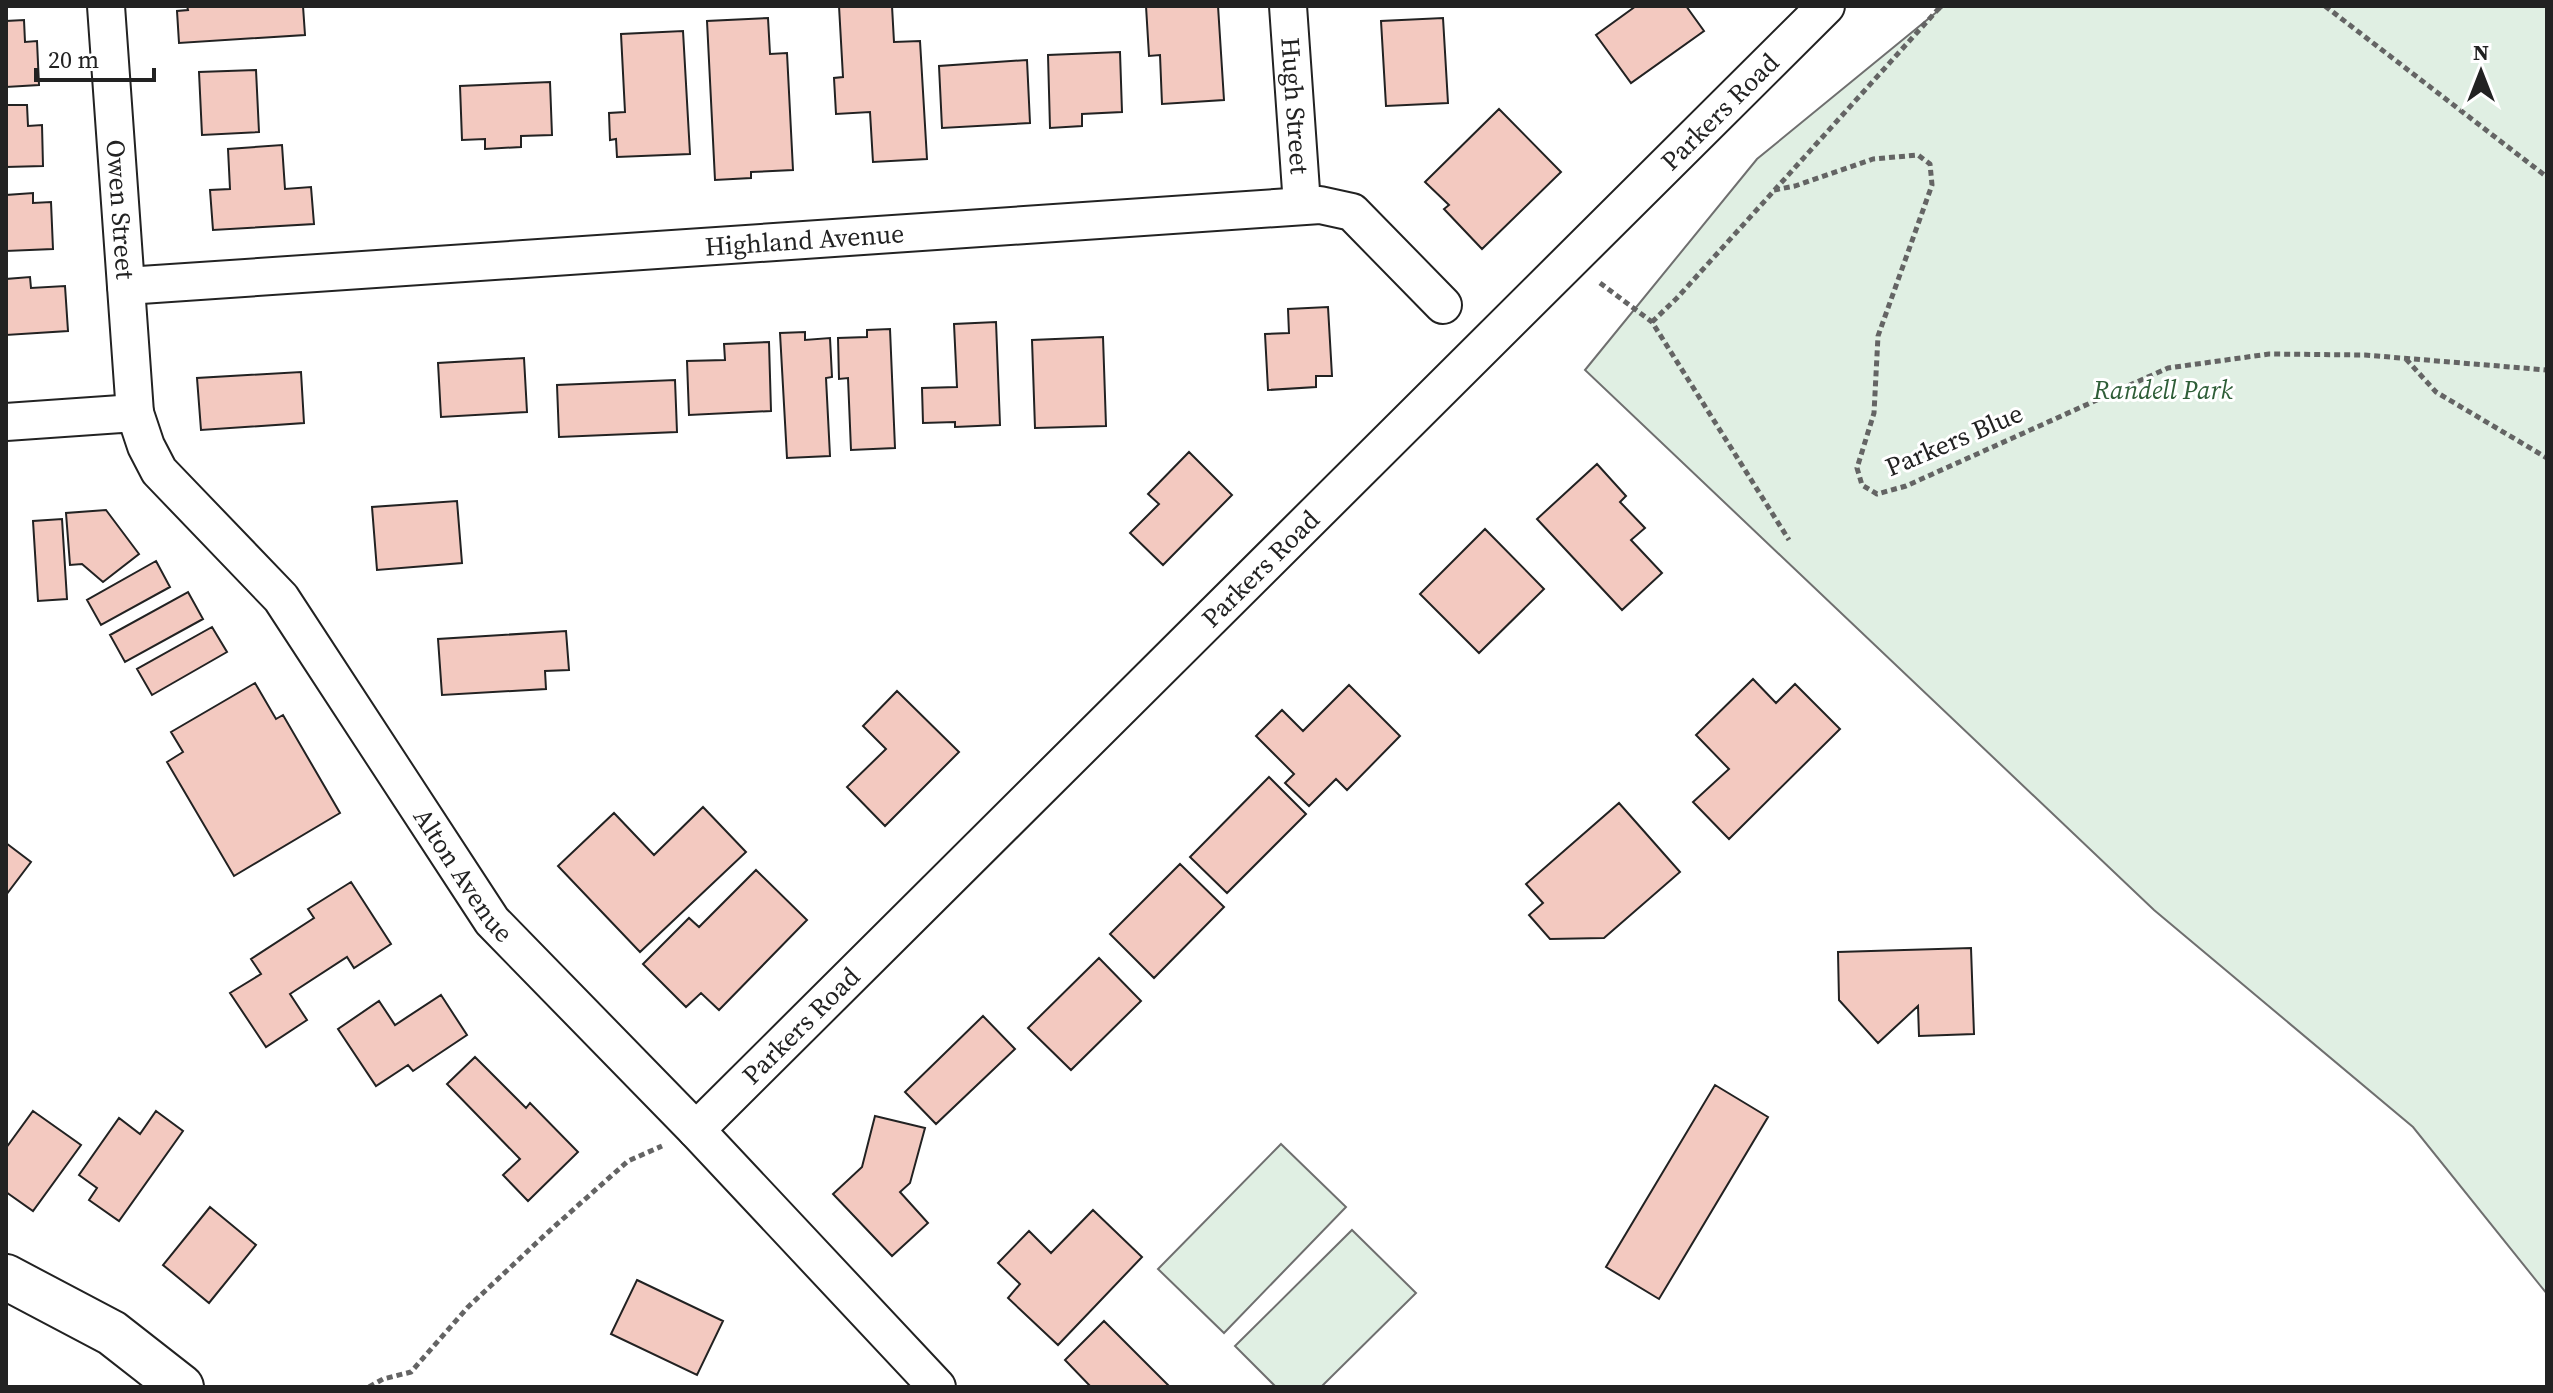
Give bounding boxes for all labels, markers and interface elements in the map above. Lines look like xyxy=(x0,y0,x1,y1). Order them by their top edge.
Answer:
scale bar xyxy=(36,32,154,82)
north arrow xyxy=(2441,32,2521,112)
street label: Hugh Street xyxy=(1272,36,1318,176)
text: N xyxy=(2473,37,2489,67)
text: 20 m xyxy=(48,43,99,76)
street label: Parkers Road xyxy=(1653,45,1787,178)
street label: Owen Street xyxy=(98,138,143,281)
street label: Highland Avenue xyxy=(704,215,905,265)
park label: Randell Park xyxy=(2092,372,2233,408)
street label: Parkers Blue xyxy=(1880,395,2028,485)
street label: Parkers Road xyxy=(1193,502,1328,635)
street label: Alton Avenue xyxy=(405,801,521,950)
street label: Parkers Road xyxy=(734,959,868,1092)

